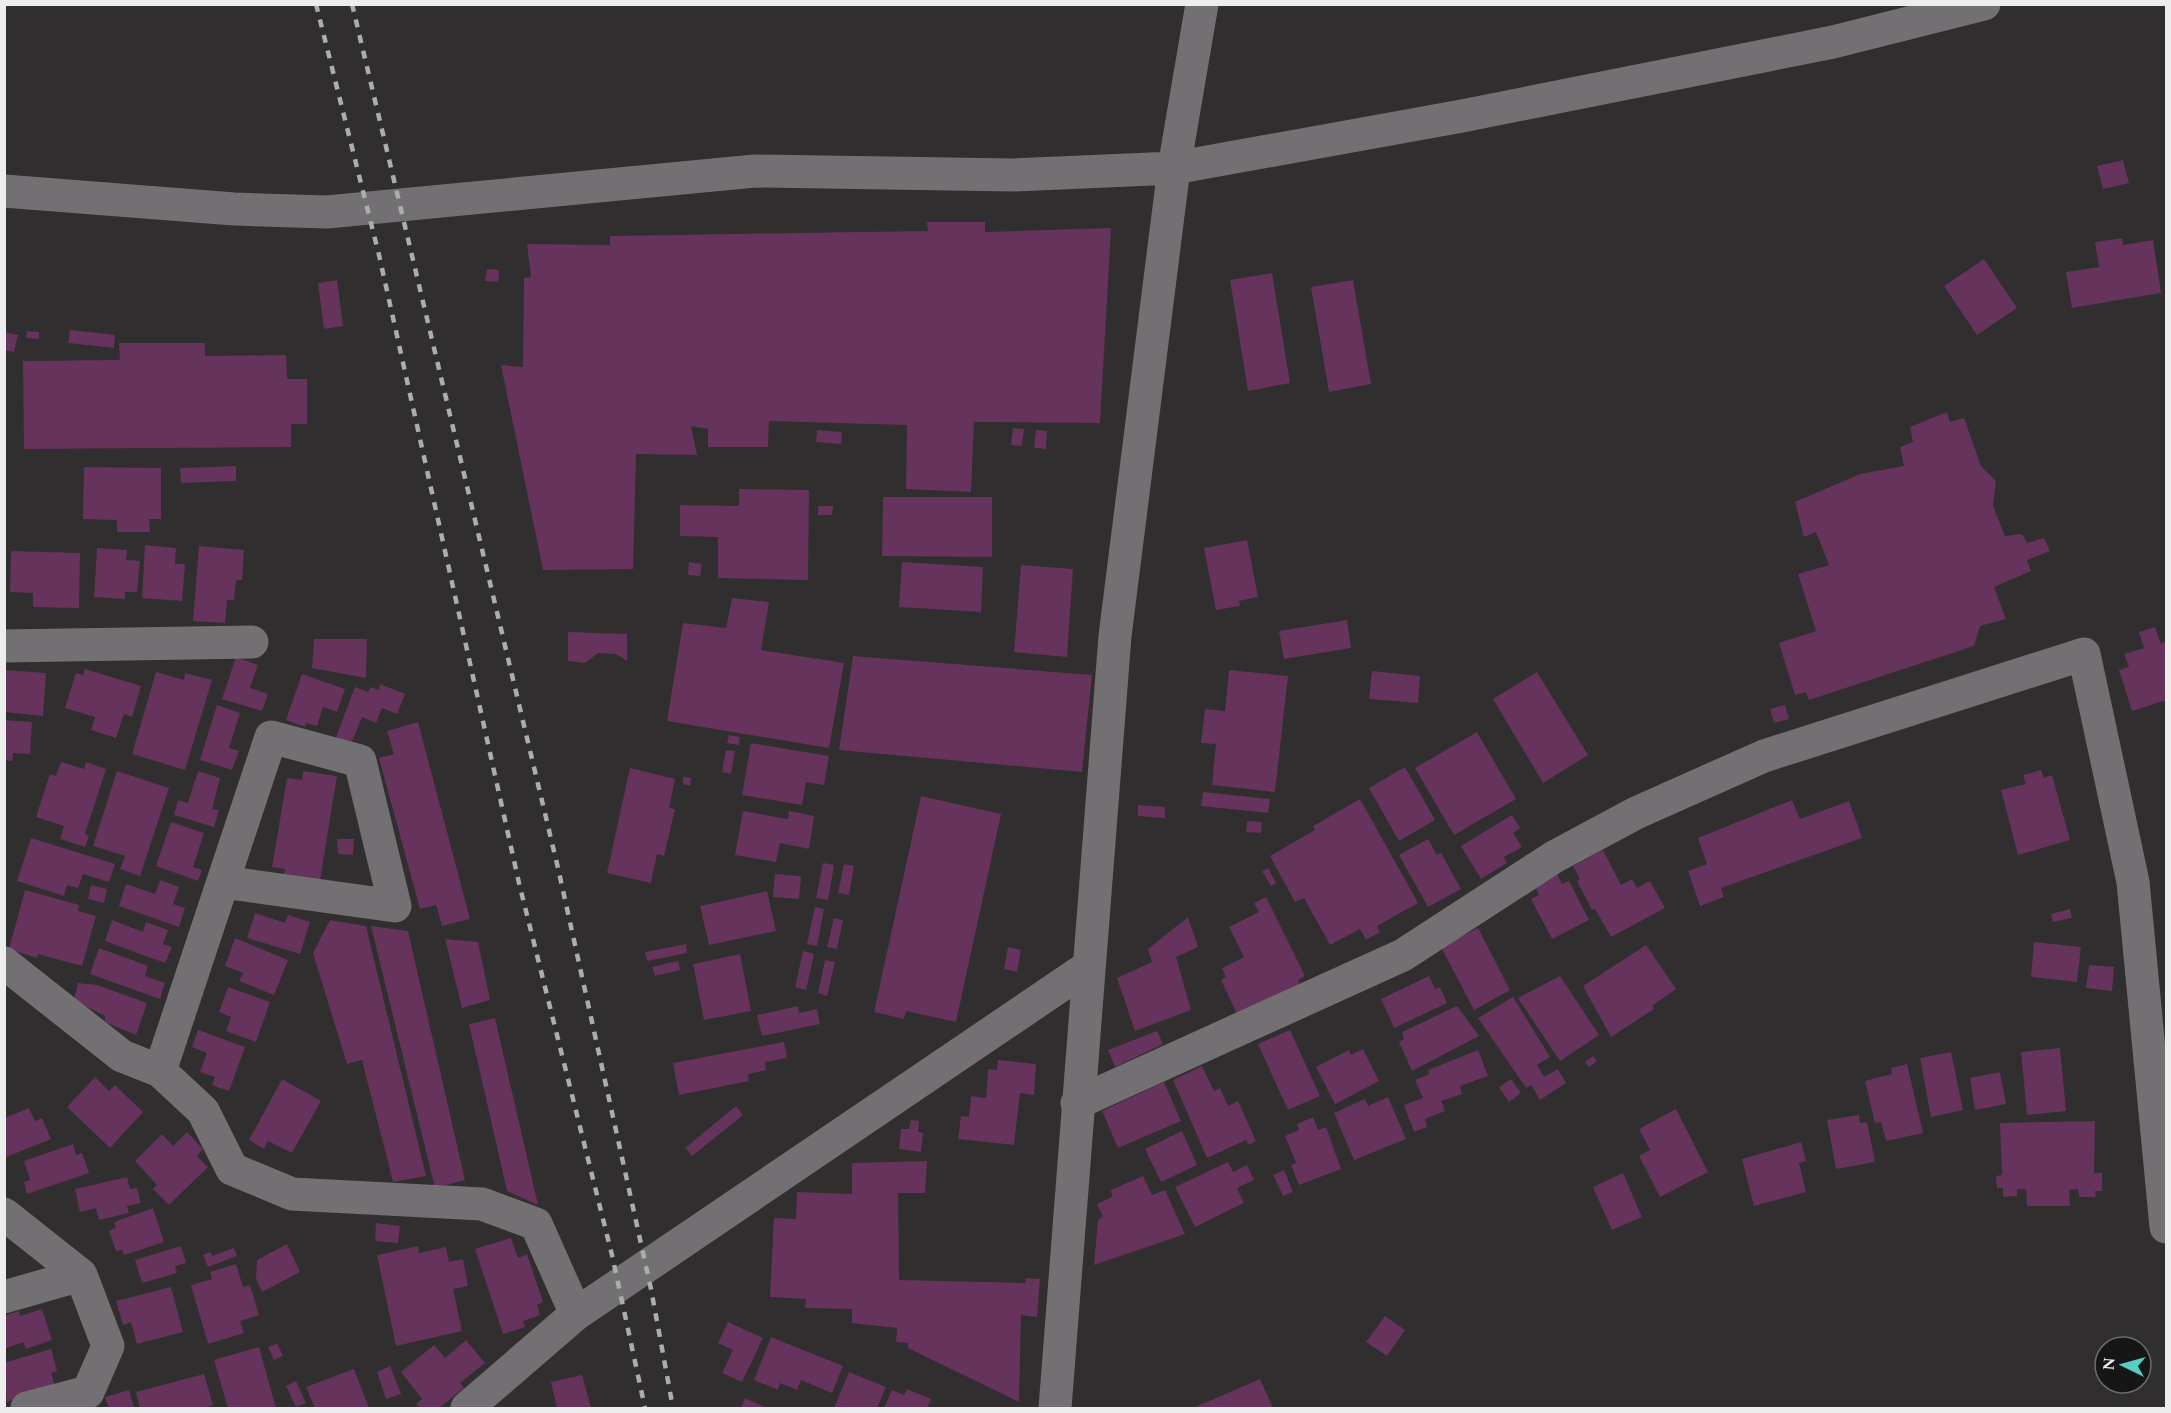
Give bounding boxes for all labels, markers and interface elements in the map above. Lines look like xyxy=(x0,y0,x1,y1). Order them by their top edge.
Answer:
north arrow xyxy=(2093,1335,2153,1395)
text: N xyxy=(2097,1356,2122,1371)

